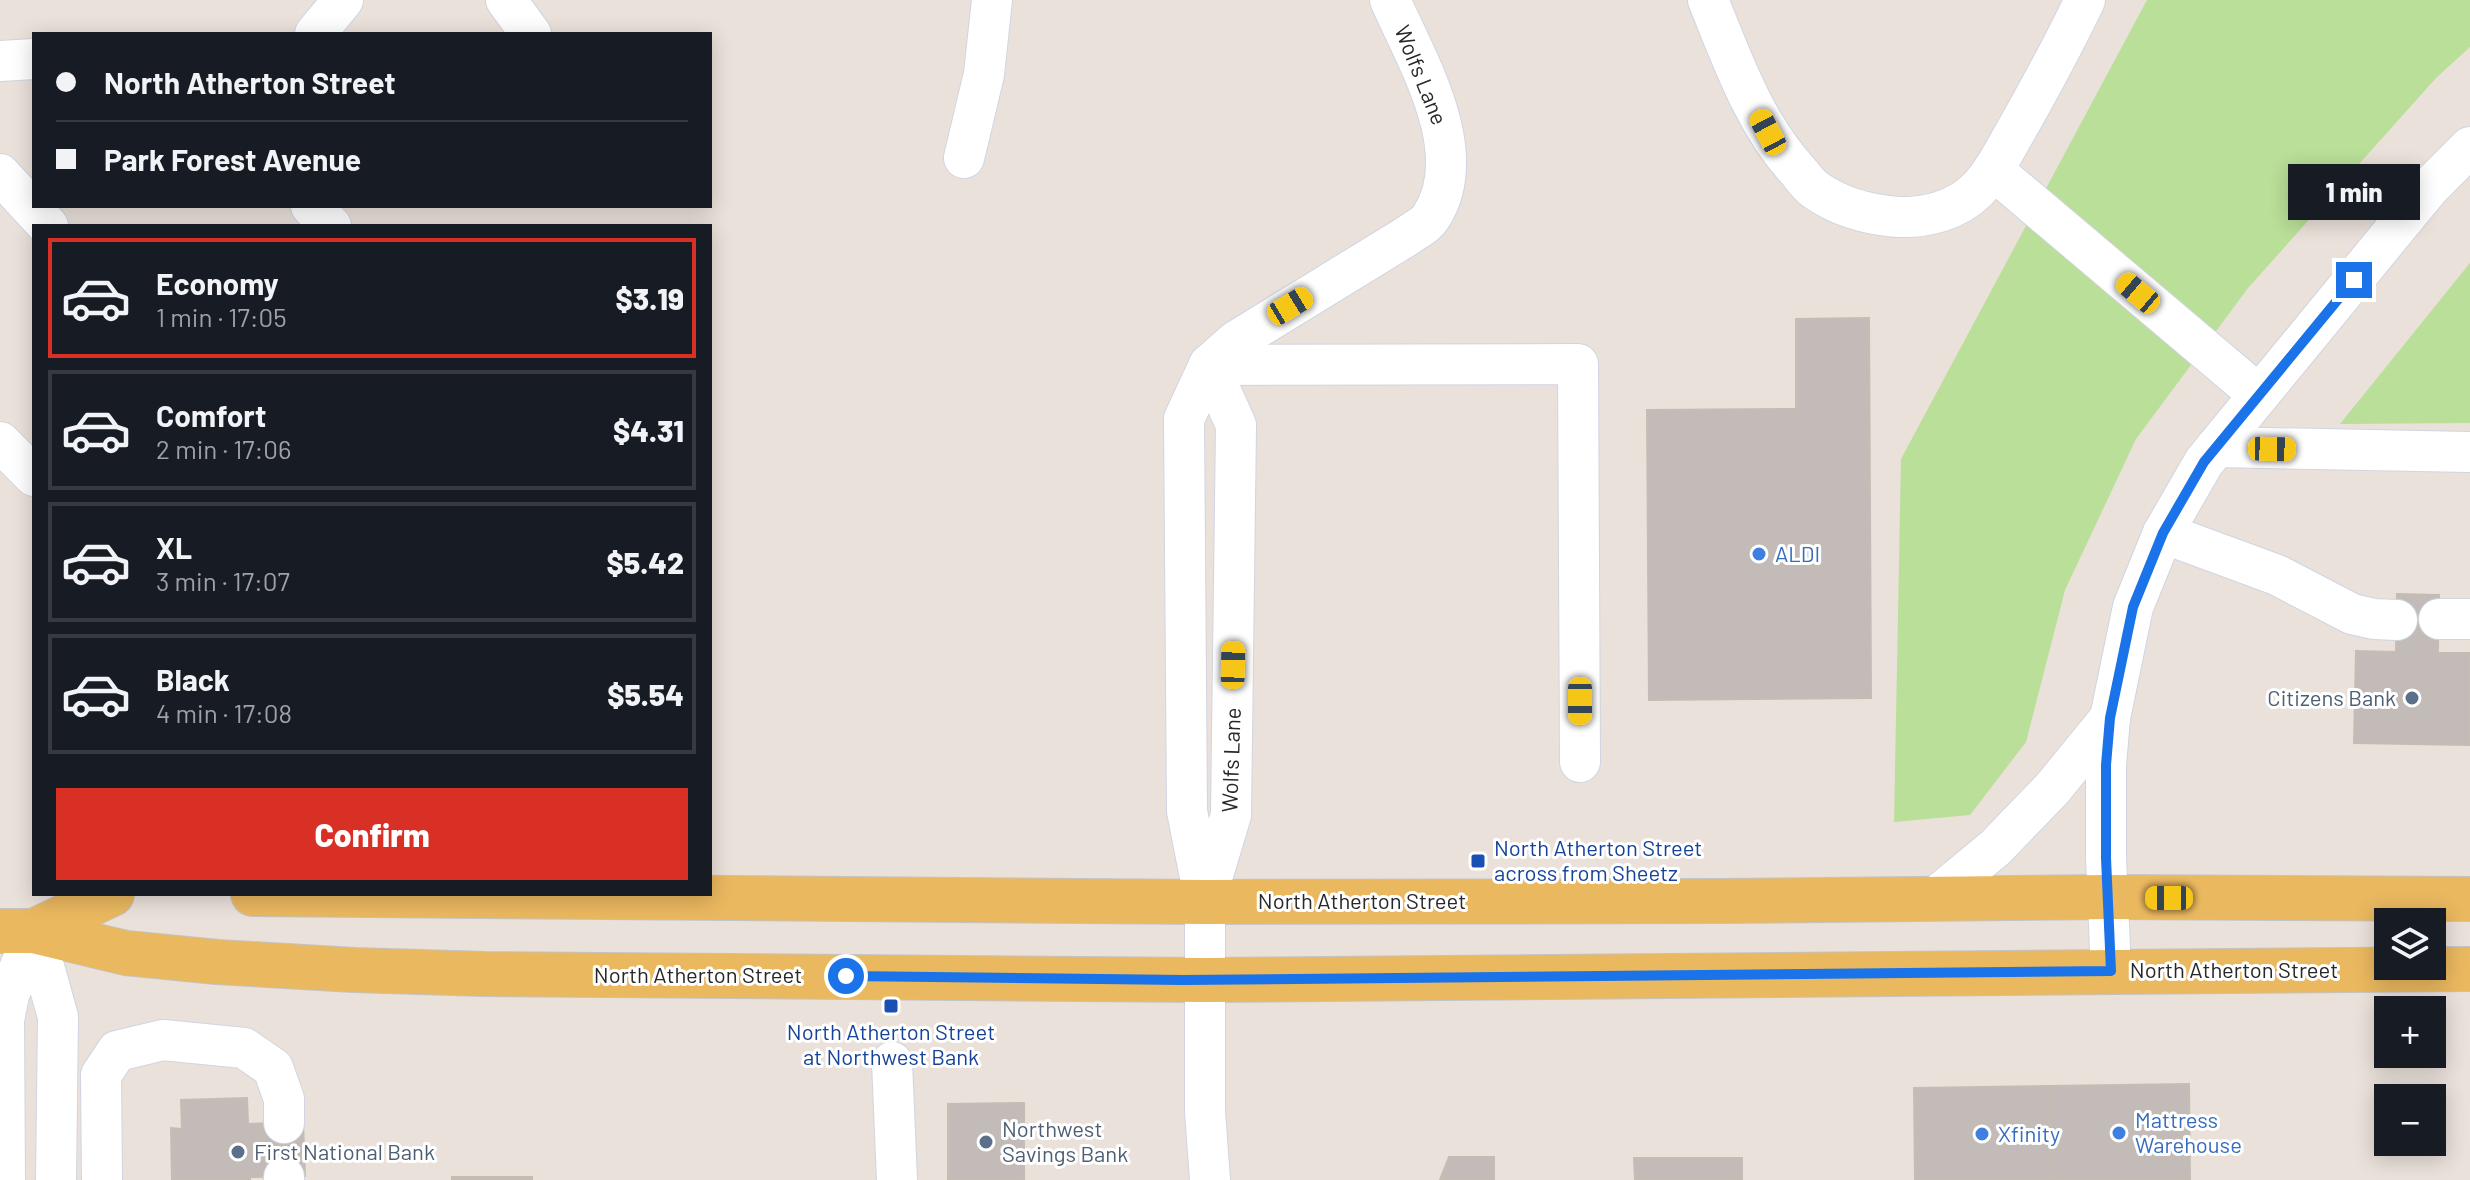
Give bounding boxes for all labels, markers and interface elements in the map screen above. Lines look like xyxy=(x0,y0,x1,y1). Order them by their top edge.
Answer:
street label: Wolfs Lane xyxy=(1390,21,1454,128)
text: North Atherton Street xyxy=(104,64,396,100)
car xyxy=(1746,105,1790,159)
text: Park Forest Avenue xyxy=(104,141,361,177)
callout: 1 min xyxy=(2288,164,2420,220)
text: 1 min xyxy=(2325,176,2383,207)
icon: car xyxy=(60,262,132,334)
route end xyxy=(2336,262,2372,298)
text: Economy xyxy=(156,265,279,301)
car xyxy=(2112,268,2164,318)
text: $3.19 xyxy=(616,280,684,316)
car xyxy=(1263,283,1317,329)
text: 1 min · 17:05 xyxy=(156,301,287,332)
icon: car xyxy=(60,394,132,466)
text: Comfort xyxy=(156,397,266,433)
text: $4.31 xyxy=(613,412,684,448)
text: 2 min · 17:06 xyxy=(156,433,291,464)
car xyxy=(2248,437,2296,461)
icon: car xyxy=(60,526,132,598)
text: XL xyxy=(156,529,192,565)
place label: ALDI xyxy=(1775,540,1820,566)
text: $5.42 xyxy=(607,544,684,580)
marker: ALDI xyxy=(1750,545,1768,563)
text: 3 min · 17:07 xyxy=(156,565,290,596)
car xyxy=(1221,641,1245,689)
icon: car xyxy=(60,658,132,730)
text: Black xyxy=(156,661,230,697)
text: $5.54 xyxy=(607,676,684,712)
car xyxy=(1568,677,1592,725)
place label: Citizens Bank xyxy=(2267,684,2396,710)
marker: Citizens Bank xyxy=(2403,689,2421,707)
text: 4 min · 17:08 xyxy=(156,697,292,728)
street label: Wolfs Lane xyxy=(1215,707,1245,813)
button: Confirm xyxy=(56,788,688,880)
place label: North Atherton Street across from Sheetz xyxy=(1494,834,1702,885)
marker: North Atherton Street across from Sheetz xyxy=(1469,852,1487,870)
car xyxy=(2145,886,2193,910)
street label: North Atherton Street xyxy=(1258,887,1466,913)
map controls xyxy=(2374,908,2446,1156)
button: layers xyxy=(2374,908,2446,980)
street label: North Atherton Street xyxy=(2130,956,2338,982)
route start xyxy=(828,958,864,994)
street label: North Atherton Street xyxy=(594,961,802,987)
button: + xyxy=(2374,996,2446,1068)
marker: North Atherton Street at Northwest Bank xyxy=(882,997,900,1015)
place label: North Atherton Street at Northwest Bank xyxy=(787,1018,995,1069)
button: − xyxy=(2374,1084,2446,1156)
place label: Mattress Warehouse xyxy=(2135,1106,2242,1157)
place label: Northwest Savings Bank xyxy=(1002,1115,1128,1166)
place label: Xfinity xyxy=(1998,1120,2060,1146)
marker: Mattress Warehouse xyxy=(2110,1124,2128,1142)
marker: Xfinity xyxy=(1973,1125,1991,1143)
marker: Northwest Savings Bank xyxy=(977,1133,995,1151)
place label: First National Bank xyxy=(254,1138,435,1164)
marker: First National Bank xyxy=(229,1143,247,1161)

